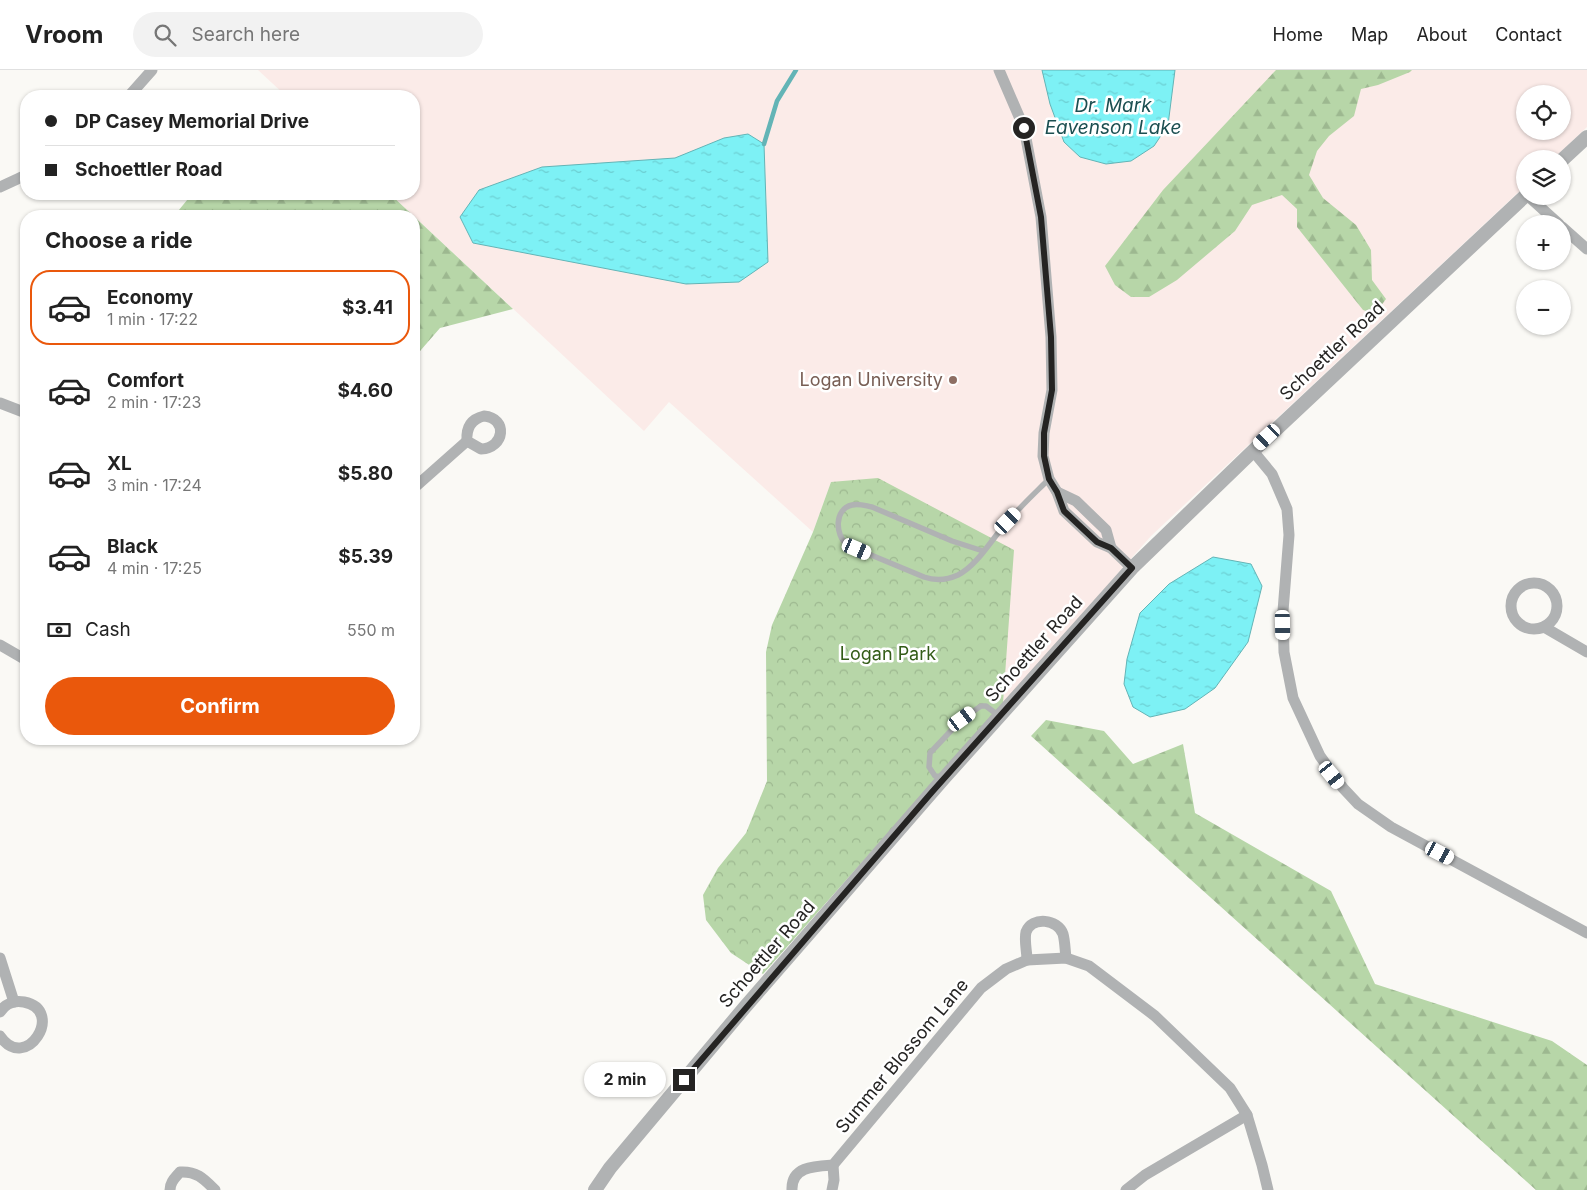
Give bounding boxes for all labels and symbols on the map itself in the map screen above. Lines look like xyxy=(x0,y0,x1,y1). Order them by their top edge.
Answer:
water label: Dr. Mark Eavenson Lake xyxy=(1045,94,1181,139)
route start xyxy=(1013,117,1035,139)
street label: Schoettler Road xyxy=(1275,297,1388,404)
place label: Logan University xyxy=(800,369,943,390)
marker: Logan University xyxy=(947,374,959,386)
car xyxy=(1250,421,1283,453)
car xyxy=(992,505,1023,537)
car xyxy=(840,536,873,562)
street label: Schoettler Road xyxy=(981,591,1087,706)
car xyxy=(1275,610,1290,640)
park label: Logan Park xyxy=(840,643,936,664)
car xyxy=(945,704,978,734)
car xyxy=(1316,759,1347,791)
car xyxy=(1423,839,1456,867)
street label: Schoettler Road xyxy=(714,896,819,1012)
street label: Summer Blossom Lane xyxy=(831,974,972,1137)
callout: 2 min xyxy=(584,1062,666,1098)
route end xyxy=(673,1069,695,1091)

